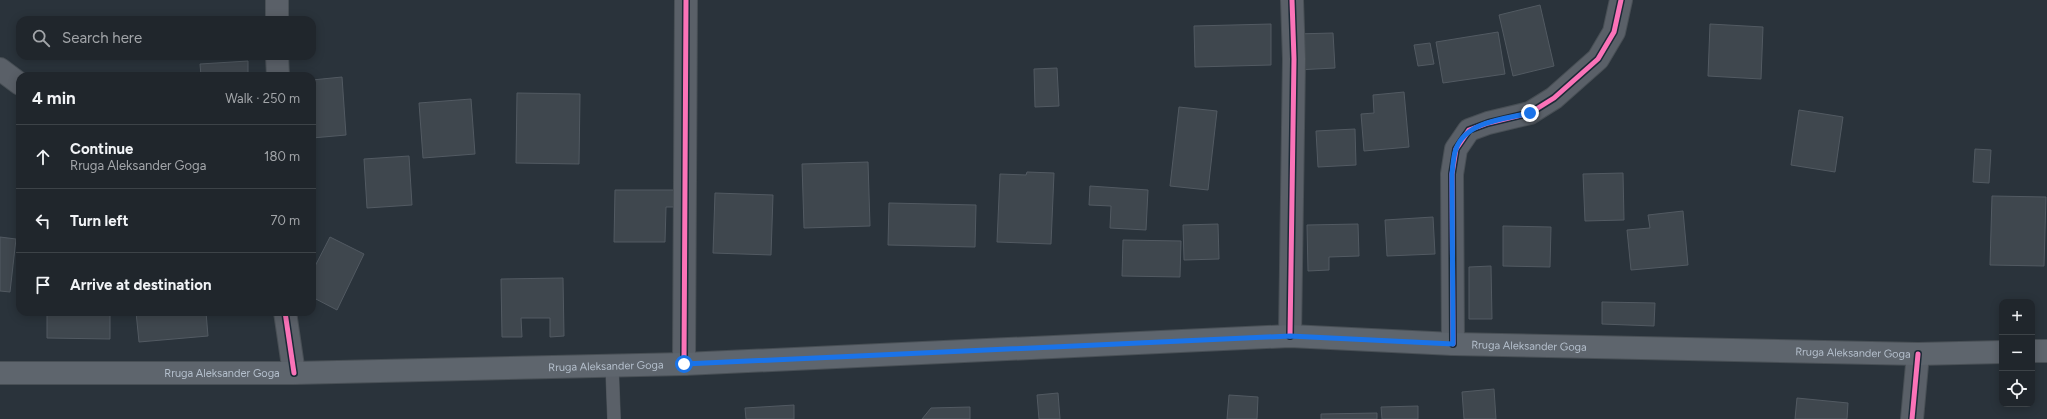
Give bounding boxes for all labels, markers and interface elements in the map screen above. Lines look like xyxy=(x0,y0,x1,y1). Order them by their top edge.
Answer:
search box xyxy=(16,16,316,60)
icon: search xyxy=(30,27,52,49)
text: Search here xyxy=(62,29,142,47)
text: 4 min xyxy=(32,88,76,108)
text: Walk · 250 m xyxy=(225,91,300,106)
route end xyxy=(1521,104,1539,122)
text: Continue xyxy=(70,140,133,158)
icon: ahead xyxy=(32,146,54,168)
text: 180 m xyxy=(264,149,300,164)
text: Rruga Aleksander Goga xyxy=(70,158,206,173)
icon: left xyxy=(32,210,54,232)
text: Turn left xyxy=(70,212,128,230)
text: 70 m xyxy=(270,213,300,228)
icon: arrive xyxy=(32,274,54,296)
text: Arrive at destination xyxy=(70,276,211,294)
map controls xyxy=(1999,299,2035,407)
button: + xyxy=(1999,299,2035,335)
button: − xyxy=(1999,335,2035,371)
street label: Rruga Aleksander Goga xyxy=(1471,338,1587,353)
street label: Rruga Aleksander Goga xyxy=(1795,345,1911,360)
route start xyxy=(675,355,693,373)
street label: Rruga Aleksander Goga xyxy=(548,358,664,374)
street label: Rruga Aleksander Goga xyxy=(164,367,280,380)
button: locate xyxy=(1999,371,2035,407)

